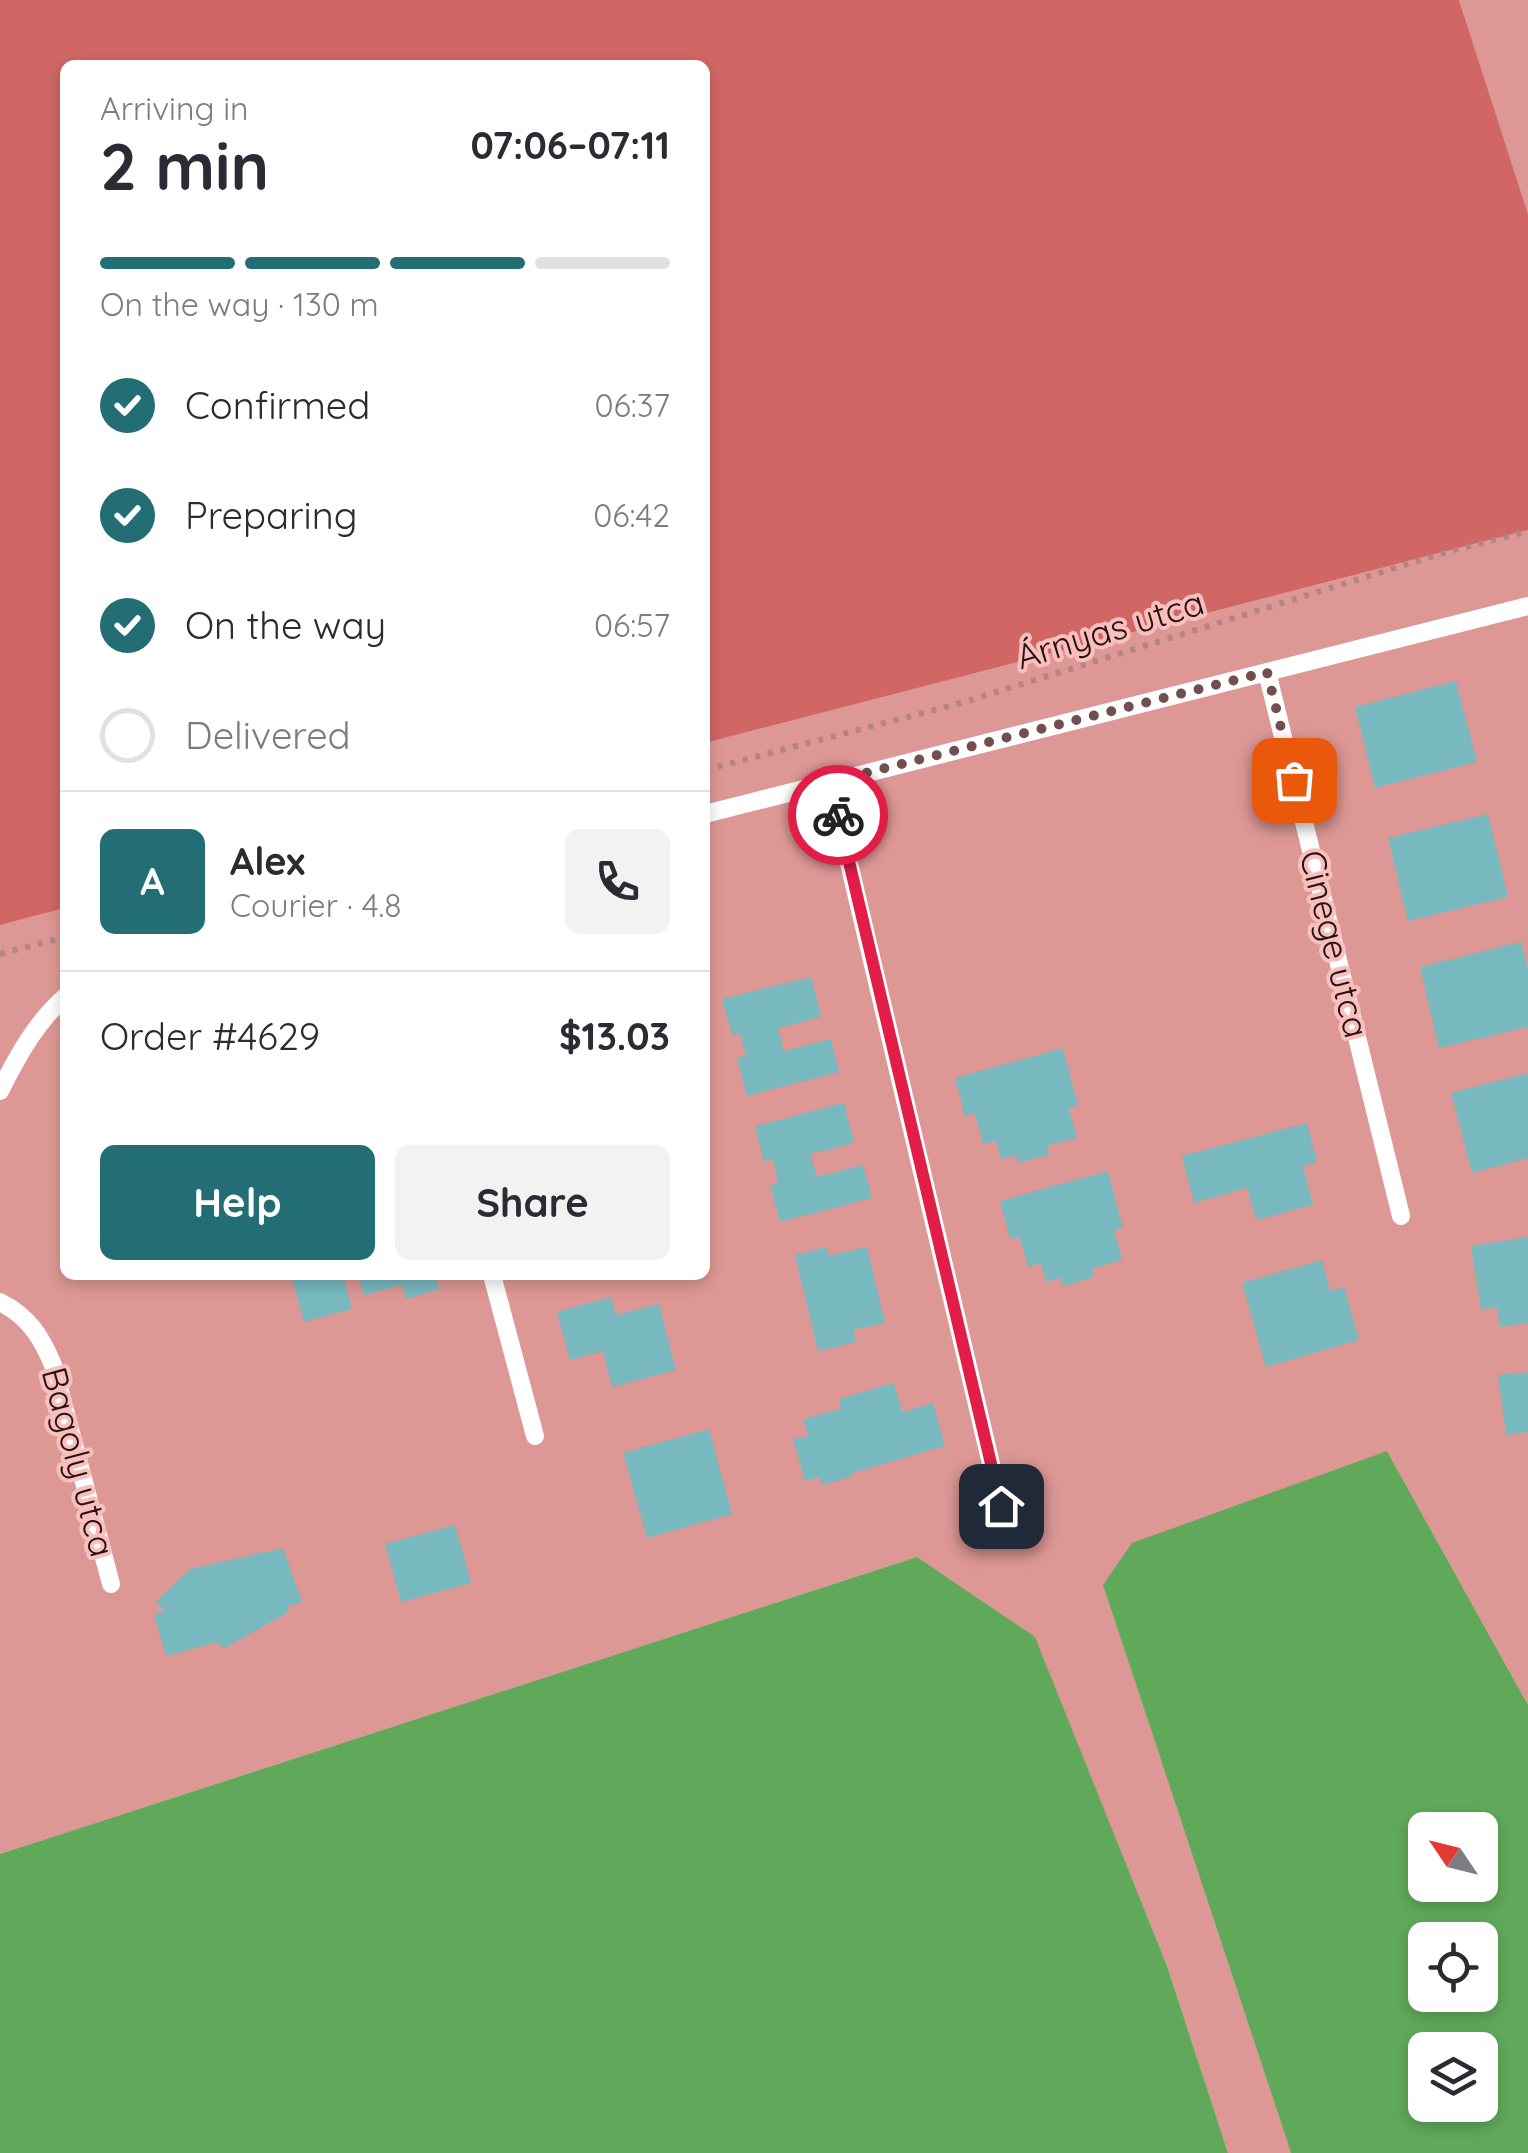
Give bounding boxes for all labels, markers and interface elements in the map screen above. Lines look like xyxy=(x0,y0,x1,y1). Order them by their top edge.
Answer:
text: Arriving in xyxy=(100,88,249,128)
text: 07:06–07:11 xyxy=(470,121,670,169)
text: 2 min xyxy=(100,125,269,206)
text: On the way · 130 m xyxy=(100,284,379,324)
icon: check xyxy=(100,378,155,433)
text: Confirmed xyxy=(185,381,370,429)
text: 06:37 xyxy=(595,385,670,425)
icon: check xyxy=(100,488,155,543)
text: Preparing xyxy=(185,491,357,539)
text: 06:42 xyxy=(593,495,670,535)
street label: Árnyas utca xyxy=(1010,580,1209,678)
icon: check xyxy=(100,598,155,653)
text: On the way xyxy=(185,601,386,649)
text: 06:57 xyxy=(594,605,670,645)
text: Delivered xyxy=(185,711,351,759)
pin xyxy=(1252,738,1337,823)
icon: bag xyxy=(1267,753,1322,808)
courier xyxy=(788,765,888,865)
icon: bike xyxy=(811,788,866,843)
button: phone xyxy=(565,829,670,934)
text: Alex xyxy=(230,837,305,885)
street label: Cinege utca xyxy=(1290,845,1379,1042)
text: A xyxy=(140,857,165,905)
text: Courier · 4.8 xyxy=(230,885,402,925)
text: Order #4629 xyxy=(100,1012,320,1060)
text: $13.03 xyxy=(559,1012,670,1060)
button: Help xyxy=(100,1145,375,1260)
button: Share xyxy=(395,1145,670,1260)
street label: Bagoly utca xyxy=(33,1362,125,1561)
pin xyxy=(959,1464,1044,1549)
icon: home xyxy=(974,1479,1029,1534)
north arrow xyxy=(1408,1812,1498,1902)
map controls xyxy=(1408,1812,1498,2122)
button: locate xyxy=(1408,1922,1498,2012)
button: layers xyxy=(1408,2032,1498,2122)

